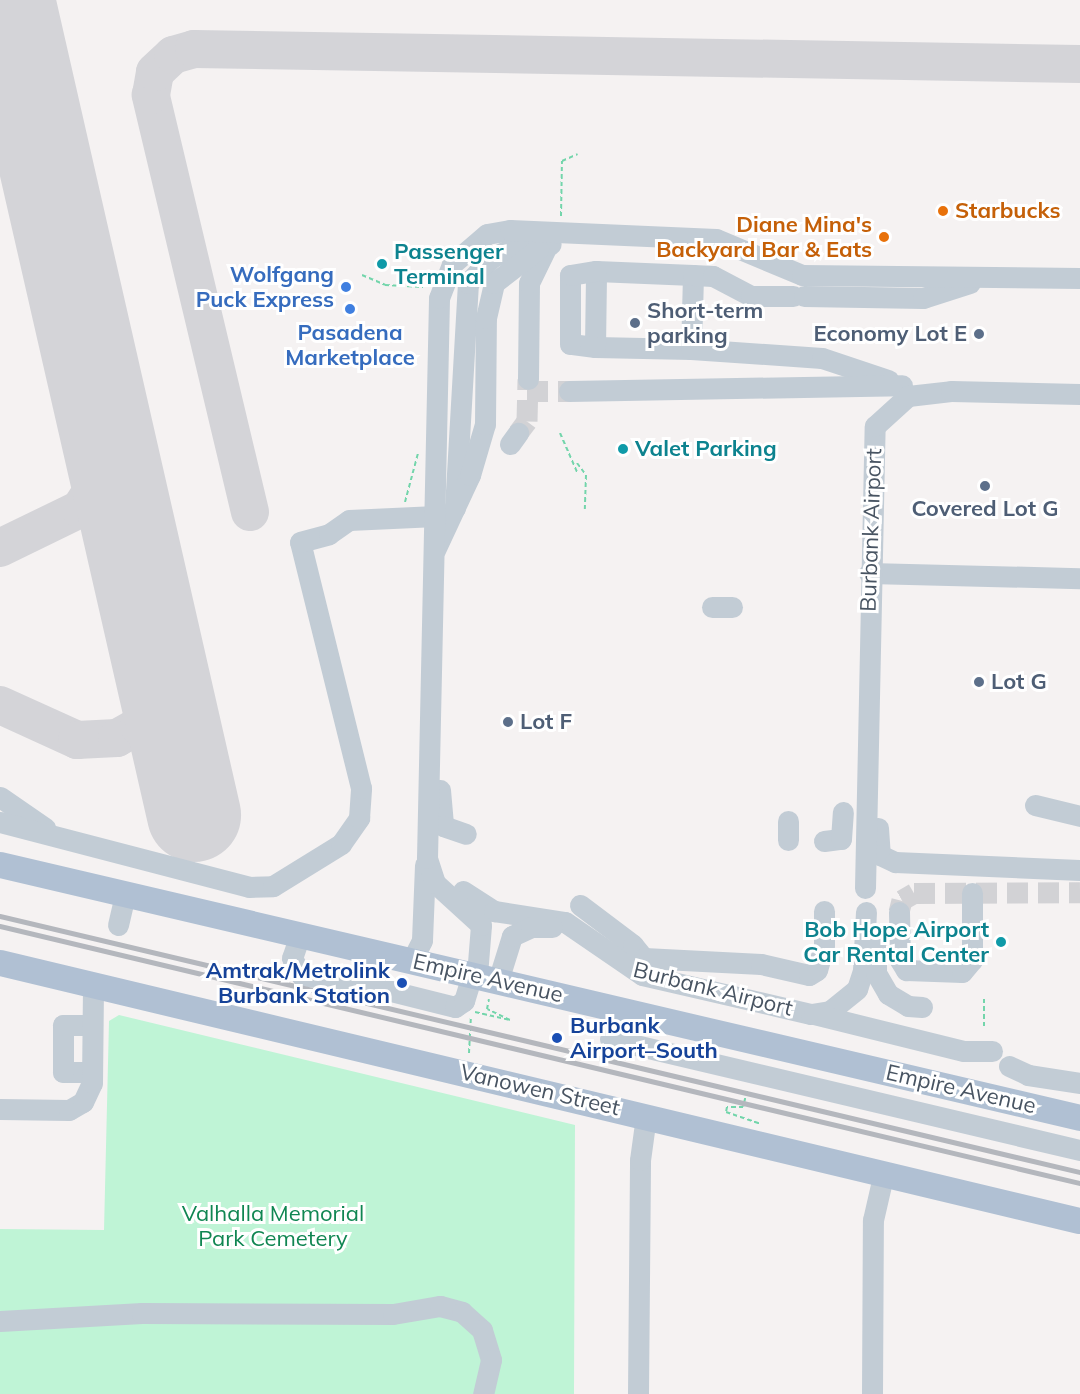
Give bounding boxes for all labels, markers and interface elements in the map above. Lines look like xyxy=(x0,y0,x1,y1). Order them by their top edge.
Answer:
place label: Starbucks xyxy=(955,198,1061,224)
marker: Starbucks xyxy=(936,204,950,218)
place label: Diane Mina's Backyard Bar & Eats xyxy=(656,211,872,262)
marker: Diane Mina's Backyard Bar & Eats xyxy=(877,230,891,244)
place label: Passenger Terminal xyxy=(394,238,504,290)
marker: Passenger Terminal xyxy=(375,257,389,271)
place label: Wolfgang Puck Express xyxy=(196,261,334,312)
marker: Wolfgang Puck Express xyxy=(339,280,353,294)
place label: Short-term parking xyxy=(647,297,763,348)
marker: Pasadena Marketplace xyxy=(343,302,357,316)
marker: Short-term parking xyxy=(628,316,642,330)
place label: Pasadena Marketplace xyxy=(285,319,415,370)
place label: Economy Lot E xyxy=(814,321,967,347)
marker: Economy Lot E xyxy=(972,327,986,341)
place label: Valet Parking xyxy=(635,436,777,462)
marker: Valet Parking xyxy=(616,442,630,456)
street label: Burbank Airport xyxy=(855,448,887,612)
marker: Covered Lot G xyxy=(978,479,992,493)
place label: Covered Lot G xyxy=(912,496,1058,522)
place label: Lot G xyxy=(991,669,1047,695)
marker: Lot G xyxy=(972,675,986,689)
place label: Lot F xyxy=(520,709,572,735)
marker: Lot F xyxy=(501,715,515,729)
place label: Bob Hope Airport Car Rental Center xyxy=(803,916,989,968)
marker: Bob Hope Airport Car Rental Center xyxy=(994,935,1008,949)
street label: Empire Avenue xyxy=(411,948,565,1008)
street label: Burbank Airport xyxy=(631,956,795,1022)
place label: Amtrak/Metrolink Burbank Station xyxy=(206,957,390,1008)
marker: Amtrak/Metrolink Burbank Station xyxy=(395,976,409,990)
place label: Burbank Airport–South xyxy=(570,1012,718,1064)
marker: Burbank Airport–South xyxy=(548,1029,566,1047)
street label: Vanowen Street xyxy=(458,1059,622,1121)
street label: Empire Avenue xyxy=(884,1059,1038,1119)
park label: Valhalla Memorial Park Cemetery xyxy=(182,1200,364,1252)

